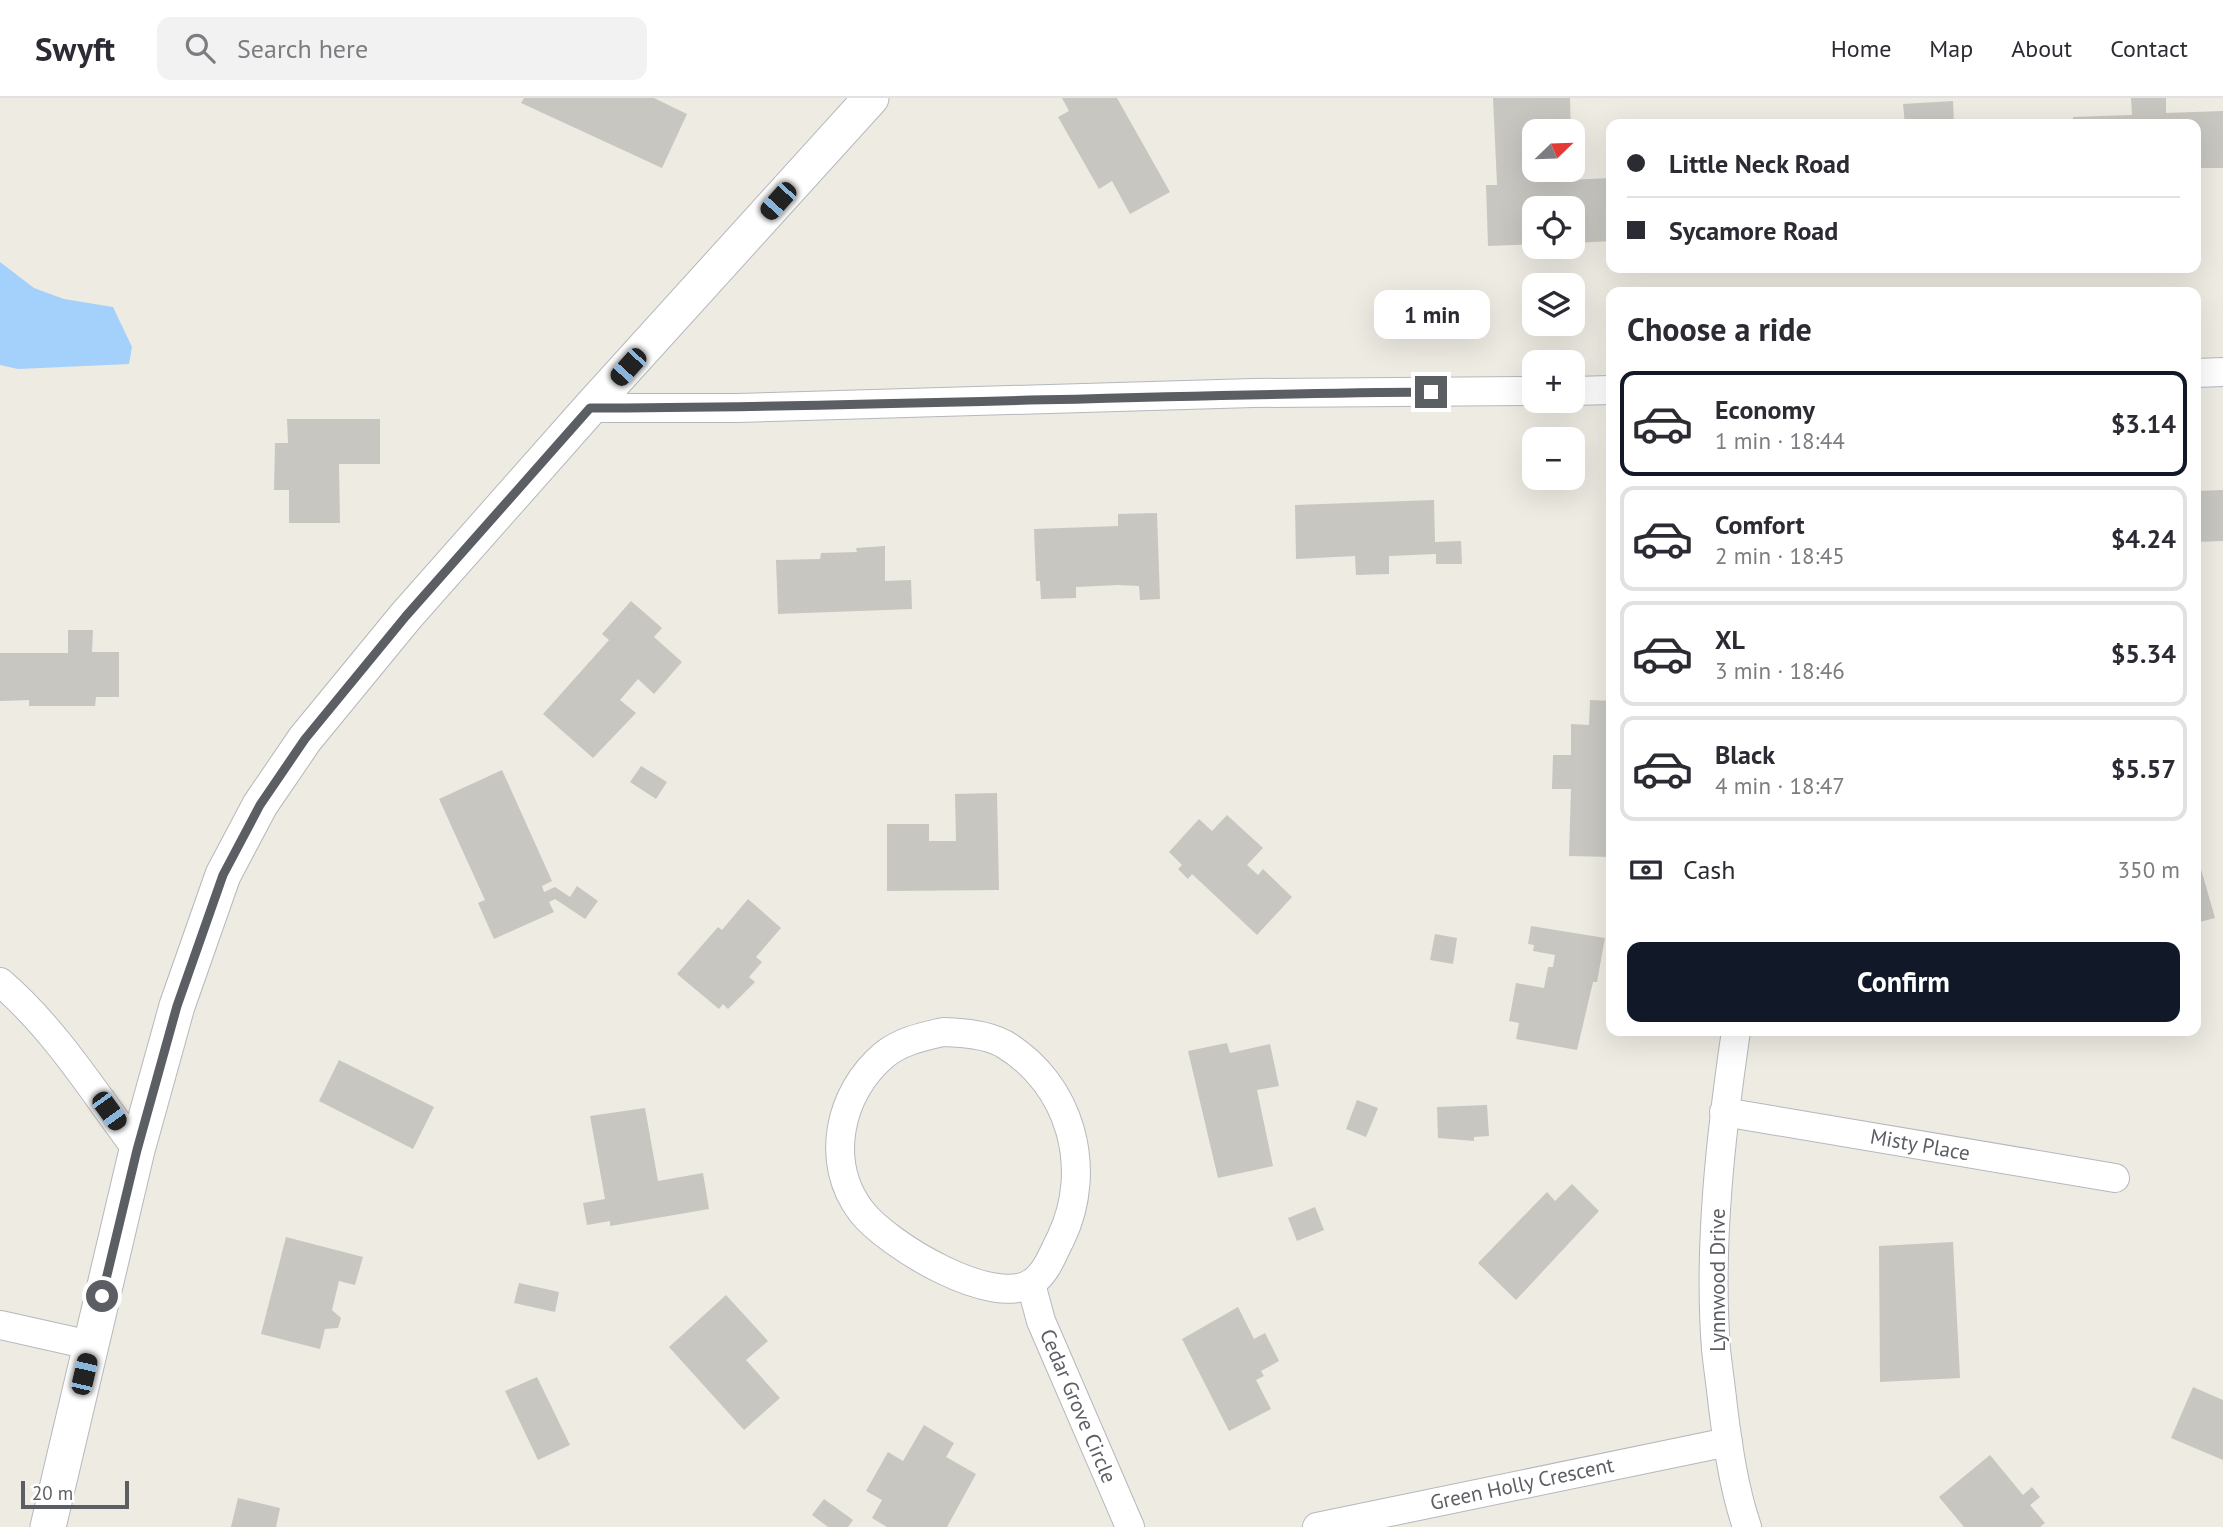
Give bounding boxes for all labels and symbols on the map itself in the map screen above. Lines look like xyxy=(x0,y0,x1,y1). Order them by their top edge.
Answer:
north arrow xyxy=(1522,119,1586,182)
car xyxy=(757,178,800,224)
callout: 1 min xyxy=(1373,290,1489,340)
car xyxy=(607,344,650,390)
route end xyxy=(1415,376,1447,408)
car xyxy=(89,1088,130,1134)
street label: Misty Place xyxy=(1868,1122,1972,1167)
street label: Lynnwood Drive xyxy=(1704,1208,1731,1352)
route start xyxy=(86,1280,118,1312)
street label: Cedar Grove Circle xyxy=(1034,1325,1123,1487)
car xyxy=(70,1351,99,1397)
street label: Green Holly Crescent xyxy=(1428,1451,1616,1516)
scale bar xyxy=(21,1478,130,1510)

